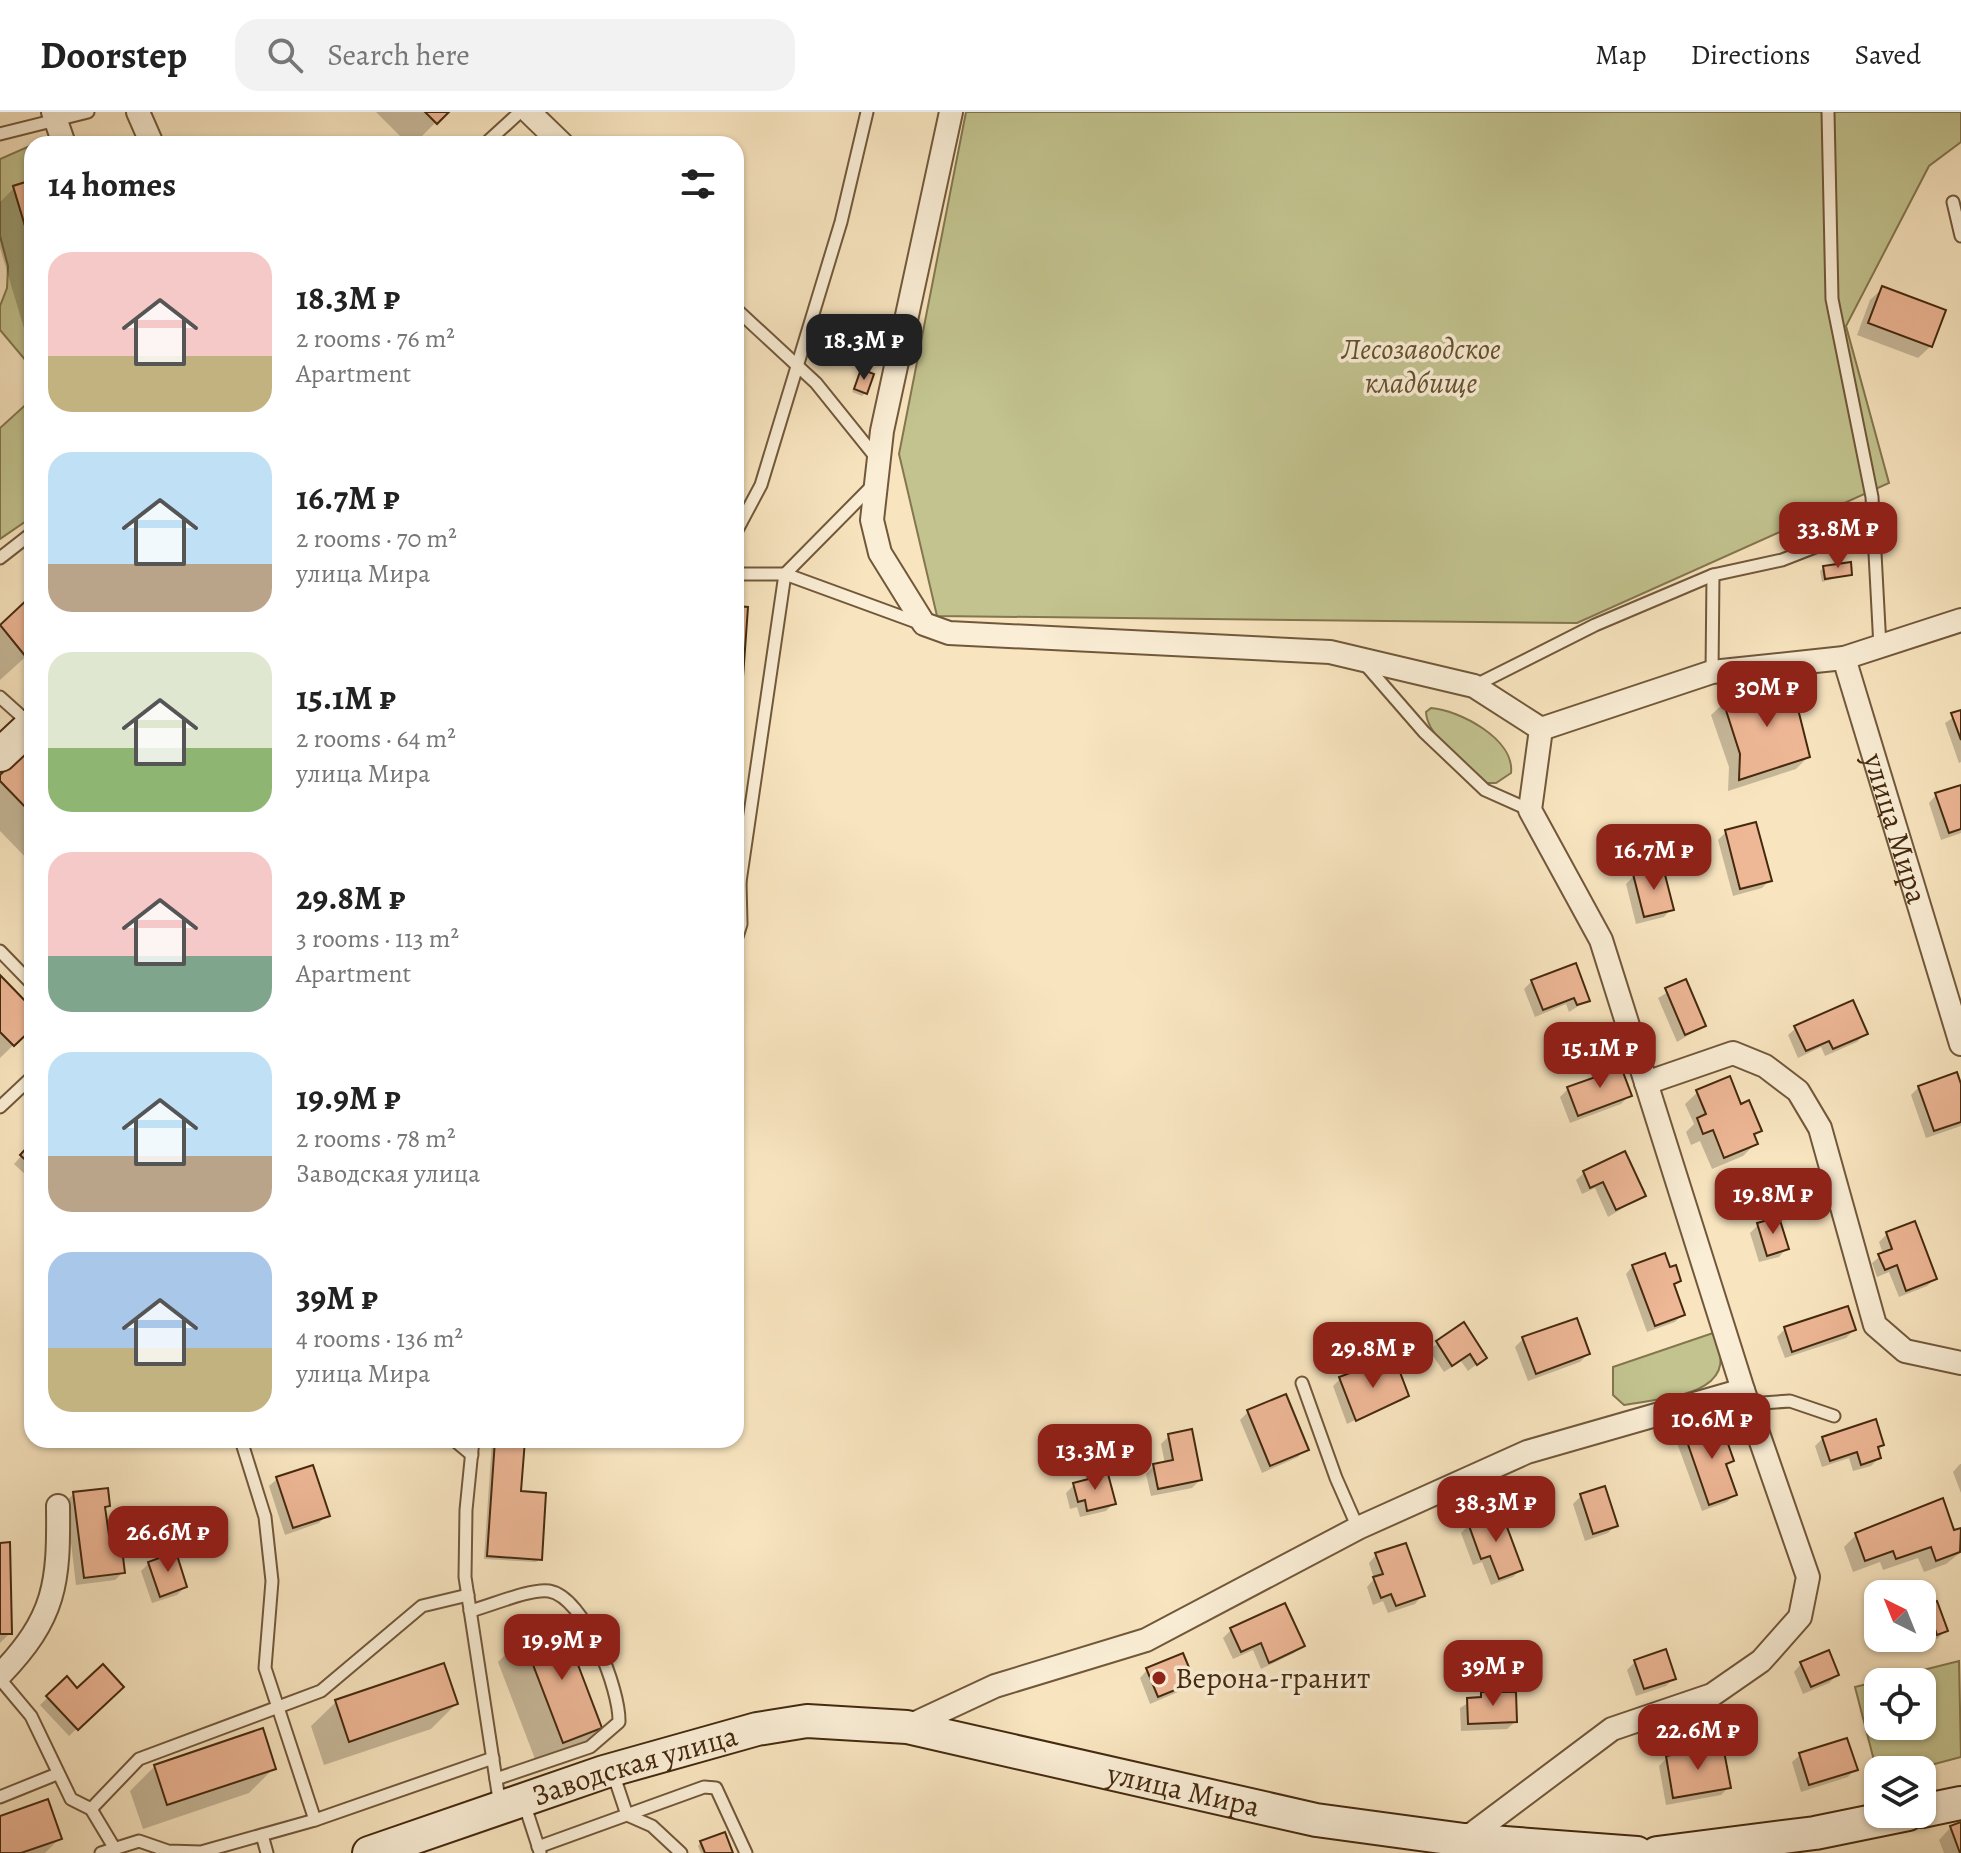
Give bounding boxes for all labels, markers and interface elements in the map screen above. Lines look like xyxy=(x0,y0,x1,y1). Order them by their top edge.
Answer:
search box xyxy=(235,19,795,91)
text: Doorstep xyxy=(40,29,187,81)
icon: search xyxy=(263,33,307,77)
text: Search here xyxy=(327,35,470,75)
text: Map xyxy=(1595,36,1646,74)
text: Directions xyxy=(1690,36,1811,74)
text: Saved xyxy=(1855,36,1921,74)
text: 14 homes xyxy=(48,161,176,208)
icon: filters xyxy=(676,162,720,206)
text: 18.3M ₽ xyxy=(296,274,400,321)
icon: home xyxy=(112,284,208,380)
pin: 18.3M ₽ xyxy=(790,314,938,382)
text: 2 rooms · 76 m² xyxy=(296,321,455,356)
text: 18.3M ₽ xyxy=(824,322,904,357)
park label: Лесозаводское кладбище xyxy=(1340,329,1501,403)
text: Apartment xyxy=(296,356,411,391)
text: 16.7M ₽ xyxy=(296,474,400,521)
icon: home xyxy=(112,484,208,580)
pin: 33.8M ₽ xyxy=(1764,502,1912,570)
text: 33.8M ₽ xyxy=(1797,510,1879,545)
text: 2 rooms · 70 m² xyxy=(296,521,457,556)
text: улица Мира xyxy=(296,556,430,591)
pin: 30M ₽ xyxy=(1711,661,1823,729)
text: 30M ₽ xyxy=(1735,669,1799,704)
text: 15.1M ₽ xyxy=(296,674,396,721)
icon: home xyxy=(112,684,208,780)
text: 2 rooms · 64 m² xyxy=(296,721,456,756)
street label: улица Мира xyxy=(1854,747,1937,908)
text: улица Мира xyxy=(296,756,430,791)
pin: 16.7M ₽ xyxy=(1580,824,1728,892)
text: 16.7M ₽ xyxy=(1614,832,1694,867)
text: 29.8M ₽ xyxy=(296,874,406,921)
icon: home xyxy=(112,884,208,980)
text: 3 rooms · 113 m² xyxy=(296,921,459,956)
text: Apartment xyxy=(296,956,411,991)
pin: 15.1M ₽ xyxy=(1526,1022,1674,1090)
text: 15.1M ₽ xyxy=(1562,1030,1638,1065)
text: 19.9M ₽ xyxy=(296,1074,401,1121)
icon: home xyxy=(112,1084,208,1180)
text: 2 rooms · 78 m² xyxy=(296,1121,455,1156)
text: Заводская улица xyxy=(296,1156,480,1191)
pin: 19.8M ₽ xyxy=(1699,1168,1847,1236)
text: 19.8M ₽ xyxy=(1733,1176,1813,1211)
text: 39M ₽ xyxy=(296,1274,378,1321)
icon: home xyxy=(112,1284,208,1380)
text: 4 rooms · 136 m² xyxy=(296,1321,463,1356)
pin: 29.8M ₽ xyxy=(1299,1322,1447,1390)
text: 29.8M ₽ xyxy=(1331,1330,1415,1365)
text: улица Мира xyxy=(296,1356,430,1391)
pin: 10.6M ₽ xyxy=(1638,1393,1786,1461)
text: 10.6M ₽ xyxy=(1671,1401,1753,1436)
pin: 13.3M ₽ xyxy=(1021,1424,1169,1492)
text: 13.3M ₽ xyxy=(1056,1432,1134,1467)
pin: 38.3M ₽ xyxy=(1422,1476,1570,1544)
text: 38.3M ₽ xyxy=(1455,1484,1537,1519)
pin: 26.6M ₽ xyxy=(94,1506,242,1574)
text: 26.6M ₽ xyxy=(126,1514,210,1549)
north arrow xyxy=(1864,1580,1936,1652)
map controls xyxy=(1864,1580,1936,1828)
pin: 19.9M ₽ xyxy=(488,1614,636,1682)
text: 19.9M ₽ xyxy=(522,1622,602,1657)
pin: 39M ₽ xyxy=(1437,1640,1549,1708)
text: 39M ₽ xyxy=(1462,1648,1524,1683)
place label: Верона-гранит xyxy=(1175,1658,1370,1698)
button: locate xyxy=(1864,1668,1936,1740)
marker: Верона-гранит xyxy=(1150,1669,1168,1687)
pin: 22.6M ₽ xyxy=(1624,1704,1772,1772)
text: 22.6M ₽ xyxy=(1656,1712,1740,1747)
street label: Заводская улица xyxy=(527,1715,742,1815)
street label: улица Мира xyxy=(1103,1753,1264,1827)
button: layers xyxy=(1864,1756,1936,1828)

